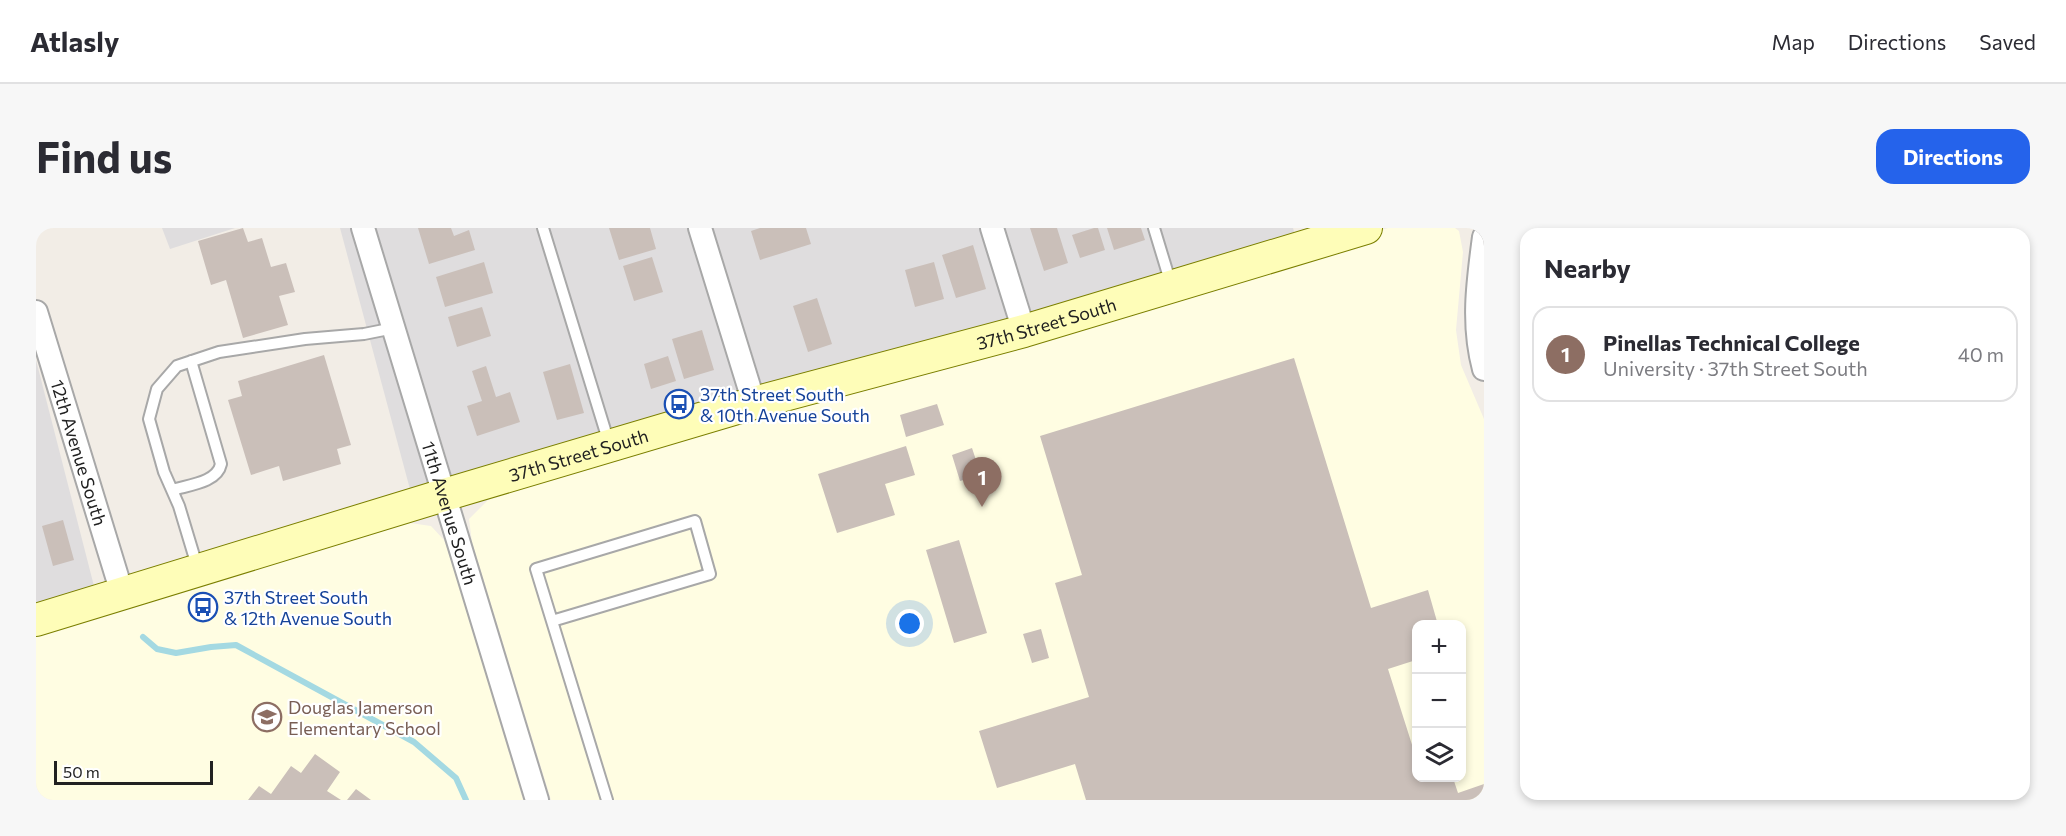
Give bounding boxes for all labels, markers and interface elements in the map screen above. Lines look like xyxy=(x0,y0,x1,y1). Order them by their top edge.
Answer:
text: Atlasly xyxy=(30,24,119,58)
text: Map xyxy=(1772,29,1815,54)
text: Directions xyxy=(1848,29,1946,54)
text: Saved xyxy=(1979,29,2036,54)
button: Directions xyxy=(1876,129,2030,184)
text: Find us xyxy=(36,130,172,182)
text: Nearby xyxy=(1544,252,1631,283)
street label: 37th Street South xyxy=(974,293,1119,354)
text: Pinellas Technical College xyxy=(1603,329,1860,356)
text: 1 xyxy=(1561,342,1570,366)
text: 40 m xyxy=(1958,342,2004,366)
text: University · 37th Street South xyxy=(1603,356,1868,380)
street label: 12th Avenue South xyxy=(46,377,112,528)
place label: 37th Street South & 10th Avenue South xyxy=(700,383,870,426)
bus stop icon: 37th Street South & 10th Avenue South xyxy=(663,388,695,420)
street label: 37th Street South xyxy=(506,424,651,486)
street label: 11th Avenue South xyxy=(417,439,482,588)
pin: 1 xyxy=(962,458,1002,507)
place label: 37th Street South & 12th Avenue South xyxy=(224,586,392,629)
bus stop icon: 37th Street South & 12th Avenue South xyxy=(187,591,219,623)
your location xyxy=(895,609,924,638)
map controls xyxy=(1412,620,1466,782)
button: + xyxy=(1412,620,1466,674)
button: − xyxy=(1412,674,1466,728)
place label: Douglas Jamerson Elementary School xyxy=(288,696,441,739)
school or university icon: Douglas Jamerson Elementary School xyxy=(251,701,283,733)
button: layers xyxy=(1412,728,1466,782)
scale bar xyxy=(54,758,213,786)
text: 50 m xyxy=(63,762,100,781)

